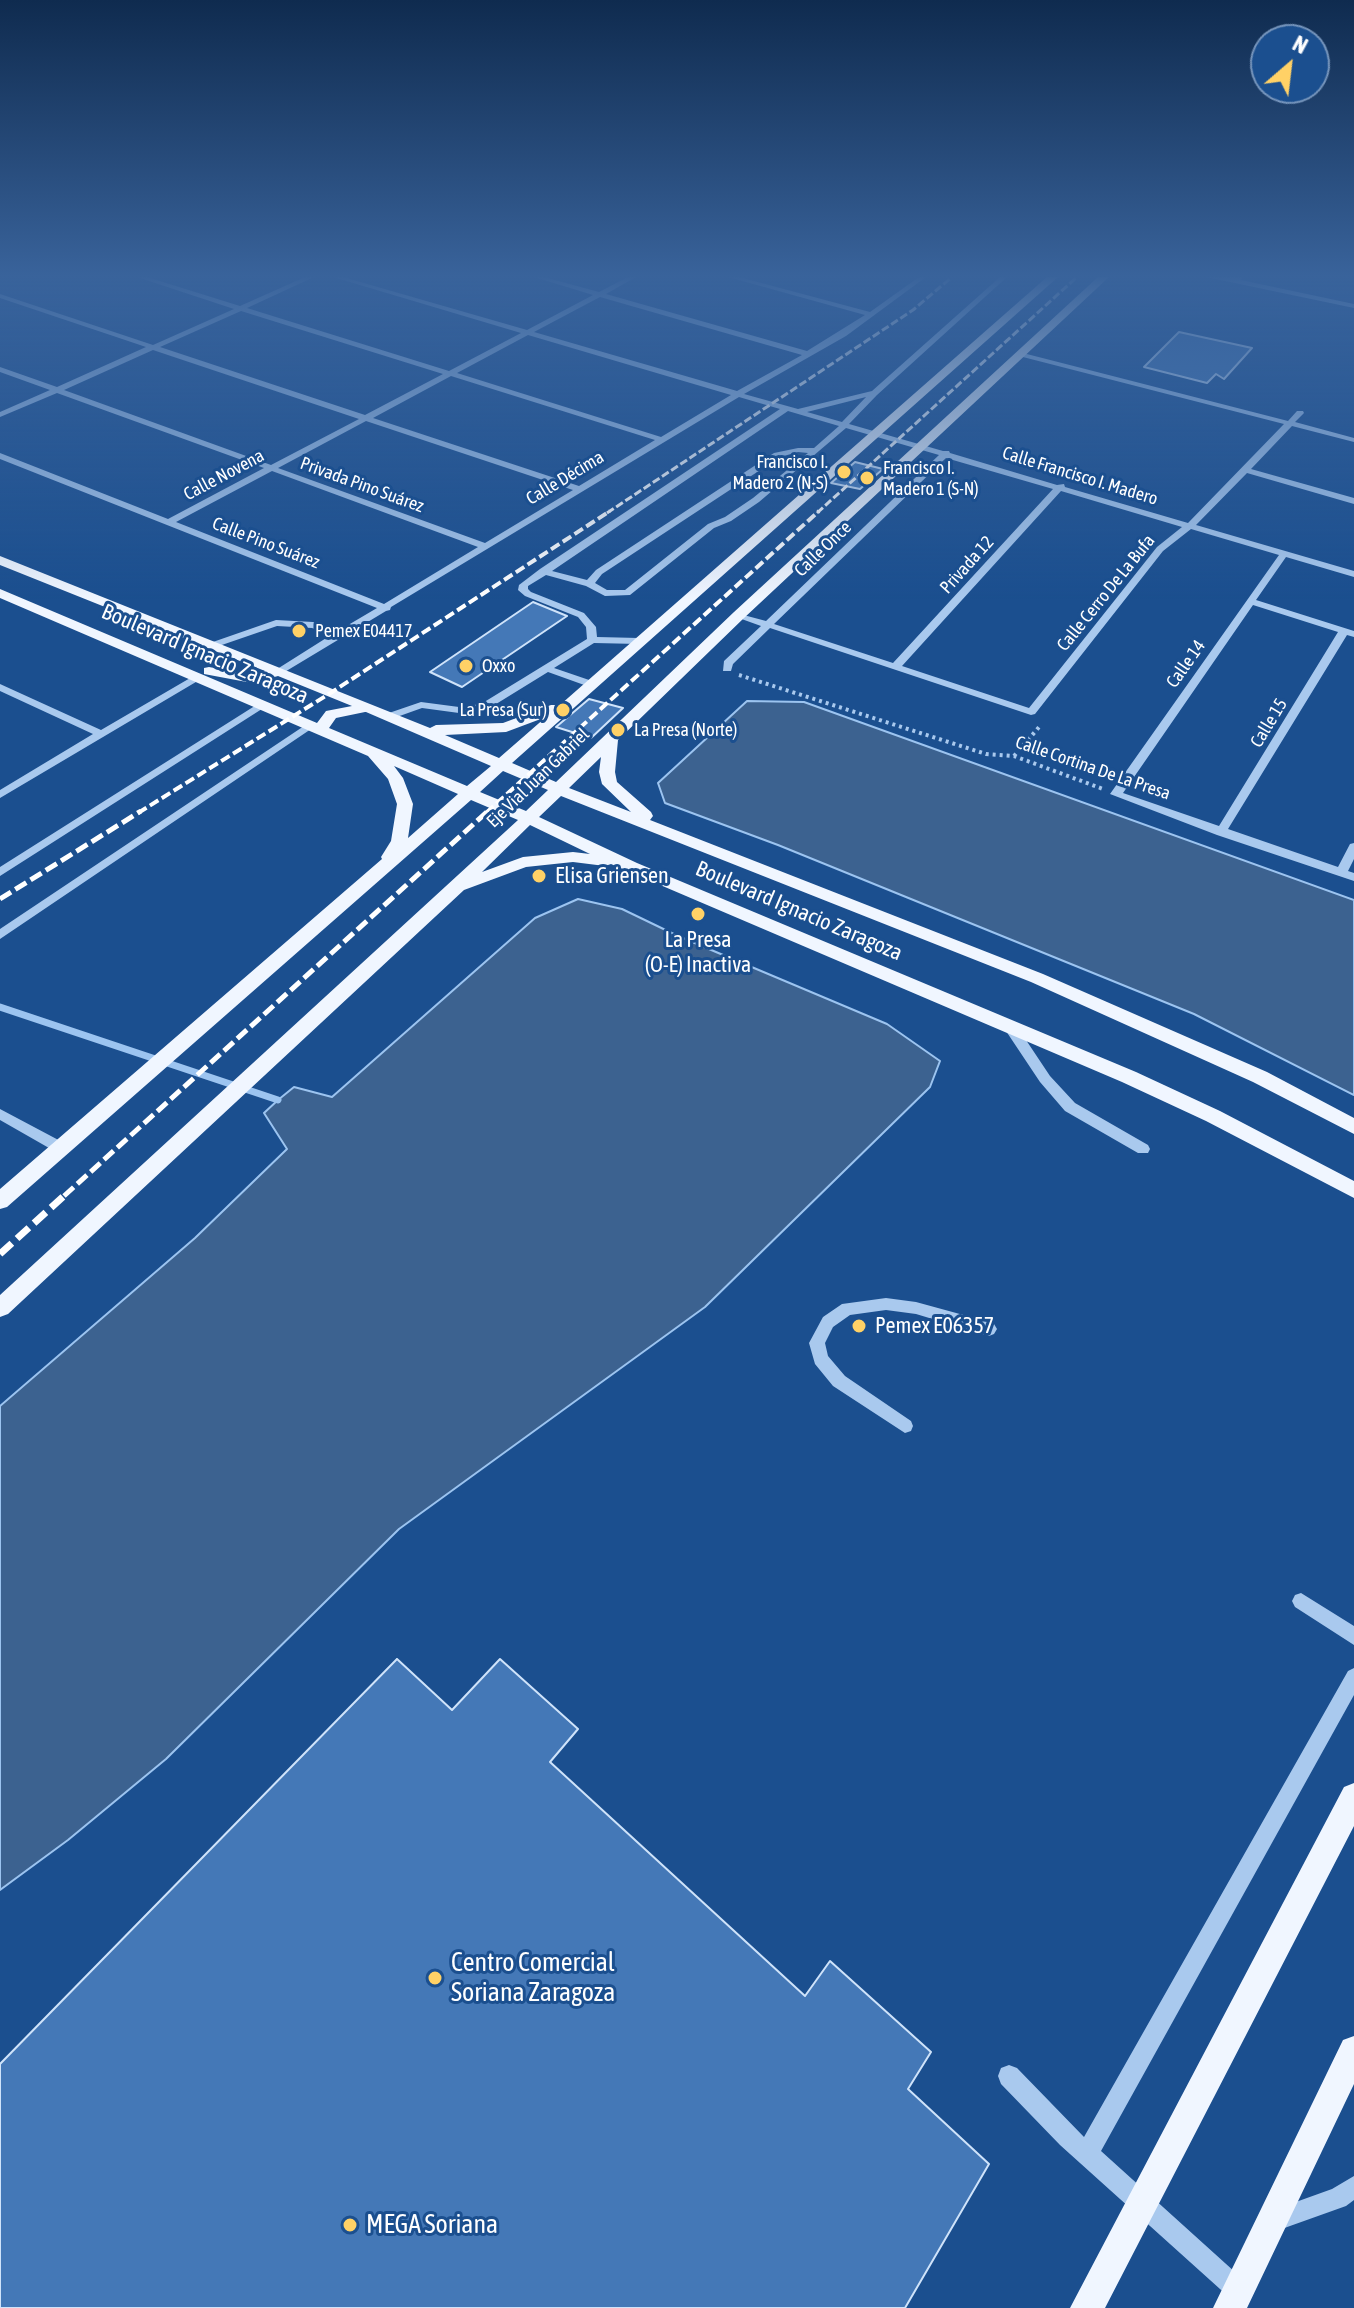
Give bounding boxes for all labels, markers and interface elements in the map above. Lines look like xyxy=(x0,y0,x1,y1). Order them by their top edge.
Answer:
north arrow xyxy=(1250,24,1330,104)
text: N xyxy=(1288,30,1312,59)
street label: Calle Francisco I. Madero xyxy=(1000,442,1160,510)
street label: Calle Novena xyxy=(180,445,268,505)
street label: Calle Décima xyxy=(522,446,608,510)
place label: Francisco I. Madero 2 (N-S) xyxy=(732,451,828,494)
street label: Privada Pino Suárez xyxy=(297,453,427,517)
place label: Francisco I. Madero 1 (S-N) xyxy=(883,457,979,500)
marker: Francisco I. Madero 2 (N-S) xyxy=(835,463,853,481)
marker: Francisco I. Madero 1 (S-N) xyxy=(858,469,876,487)
street label: Calle Pino Suárez xyxy=(209,513,323,573)
street label: Calle Once xyxy=(790,517,856,581)
street label: Calle Cerro De La Bufa xyxy=(1052,530,1160,656)
street label: Privada 12 xyxy=(935,532,999,598)
street label: Boulevard Ignacio Zaragoza xyxy=(98,598,312,710)
place label: Pemex E04417 xyxy=(315,620,412,642)
marker: Pemex E04417 xyxy=(290,622,308,640)
street label: Calle 14 xyxy=(1162,636,1210,692)
place label: Oxxo xyxy=(482,655,515,677)
marker: Oxxo xyxy=(457,657,475,675)
street label: Calle 15 xyxy=(1246,695,1292,751)
place label: La Presa (Sur) xyxy=(460,699,547,721)
marker: La Presa (Sur) xyxy=(554,701,572,719)
place label: La Presa (Norte) xyxy=(634,719,737,741)
marker: La Presa (Norte) xyxy=(609,721,627,739)
street label: Eje Vial Juan Gabriel xyxy=(482,724,594,832)
street label: Calle Cortina De La Presa xyxy=(1013,731,1173,805)
street label: Boulevard Ignacio Zaragoza xyxy=(692,855,906,967)
place label: Elisa Griensen xyxy=(555,863,669,889)
marker: Elisa Griensen xyxy=(530,867,548,885)
marker: La Presa (O-E) Inactiva xyxy=(689,905,707,923)
place label: La Presa (O-E) Inactiva xyxy=(645,927,751,978)
place label: Pemex E06357 xyxy=(875,1313,994,1339)
marker: Pemex E06357 xyxy=(850,1317,868,1335)
place label: Centro Comercial Soriana Zaragoza xyxy=(451,1947,615,2008)
marker: Centro Comercial Soriana Zaragoza xyxy=(426,1969,444,1987)
place label: MEGA Soriana xyxy=(366,2209,498,2241)
marker: MEGA Soriana xyxy=(341,2216,359,2234)

